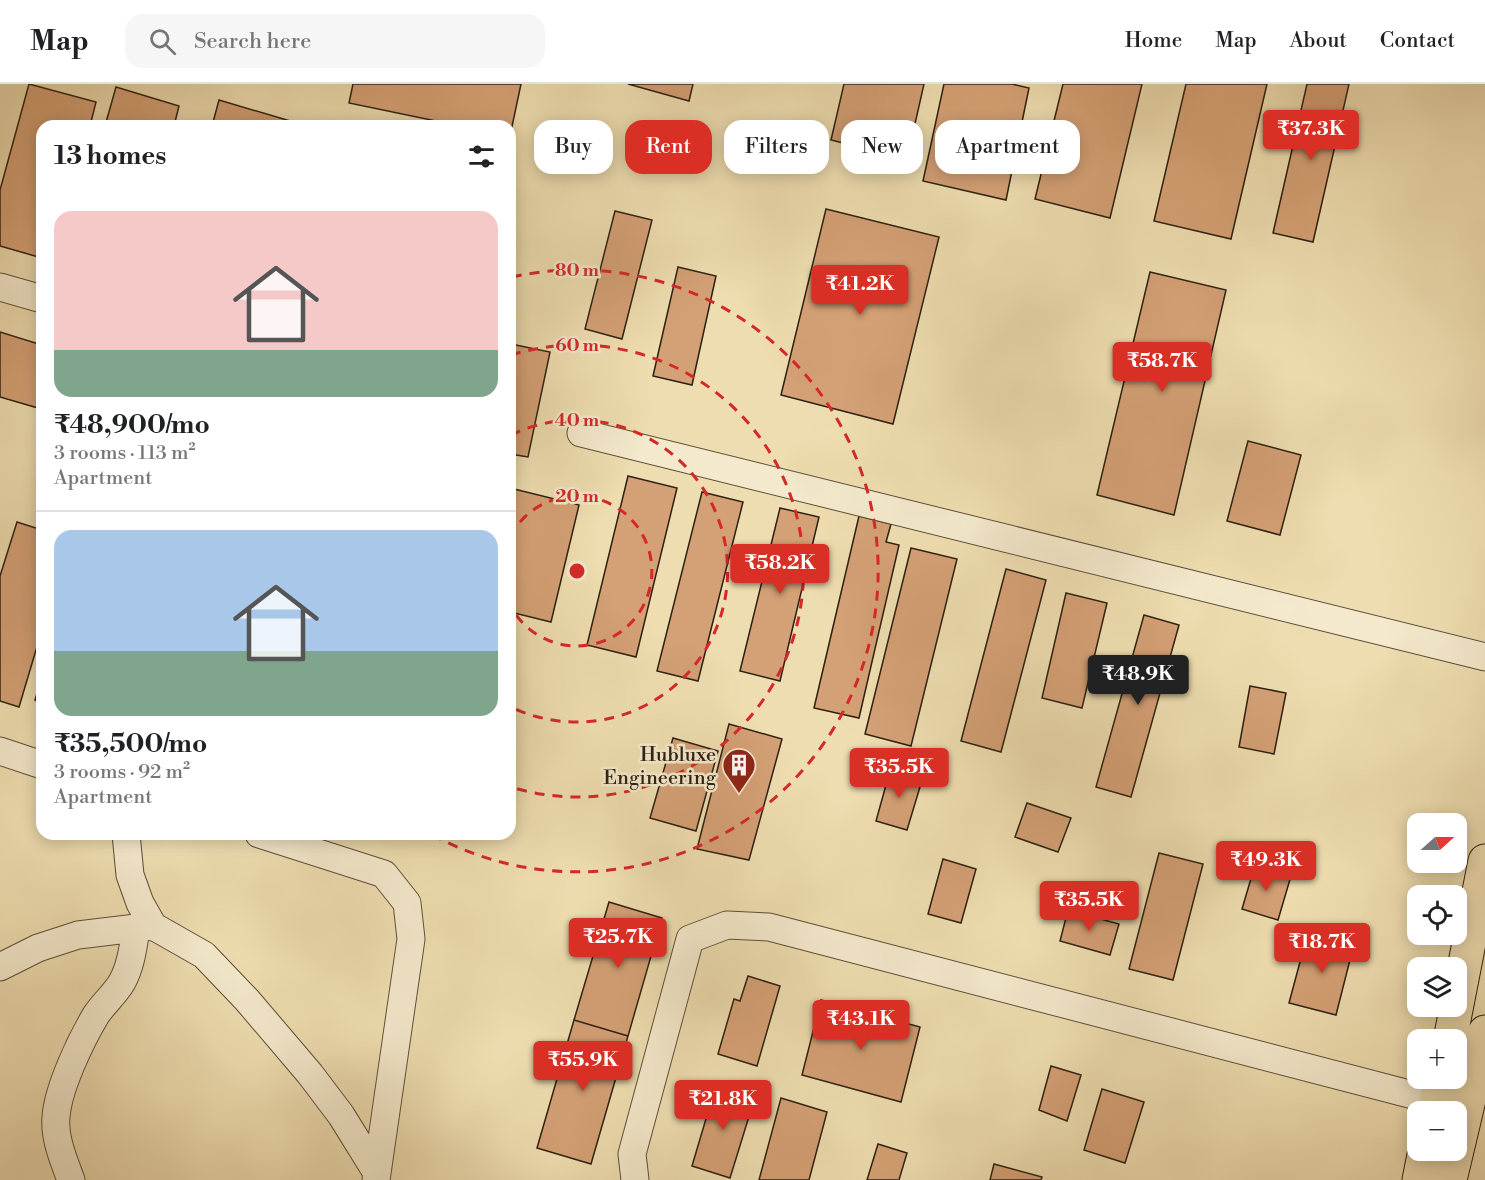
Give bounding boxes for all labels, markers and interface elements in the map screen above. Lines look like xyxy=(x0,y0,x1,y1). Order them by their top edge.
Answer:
search box xyxy=(125,14,545,68)
text: Map xyxy=(30,24,89,59)
icon: search xyxy=(146,25,179,58)
text: Search here xyxy=(194,28,311,55)
text: Home xyxy=(1125,28,1182,54)
text: Map xyxy=(1215,28,1257,54)
text: About xyxy=(1290,28,1347,54)
text: Contact xyxy=(1380,28,1455,54)
pin: ₹37.3K xyxy=(1262,110,1360,161)
text: ₹37.3K xyxy=(1277,117,1345,142)
chip: Buy xyxy=(534,120,613,174)
chip: Rent xyxy=(625,120,712,174)
chip: Filters xyxy=(724,120,829,174)
chip: New xyxy=(841,120,923,174)
chip: Apartment xyxy=(935,120,1080,174)
text: 13 homes xyxy=(54,140,166,172)
icon: filters xyxy=(465,140,498,173)
icon: home xyxy=(222,250,330,358)
text: 80 m xyxy=(555,259,600,282)
pin: ₹41.2K xyxy=(811,265,909,316)
text: ₹41.2K xyxy=(825,272,895,297)
text: 60 m xyxy=(555,334,599,357)
pin: ₹58.7K xyxy=(1113,342,1211,393)
text: ₹58.7K xyxy=(1127,349,1197,374)
text: ₹48,900/mo xyxy=(54,409,210,441)
text: 40 m xyxy=(555,409,600,432)
text: 3 rooms · 113 m² xyxy=(54,441,195,466)
text: Apartment xyxy=(54,466,152,491)
text: 20 m xyxy=(555,485,599,508)
pin: ₹58.2K xyxy=(731,544,829,595)
text: ₹58.2K xyxy=(744,551,816,576)
centre of rings xyxy=(567,561,587,581)
icon: home xyxy=(222,569,330,677)
pin: ₹48.9K xyxy=(1089,655,1187,706)
text: ₹48.9K xyxy=(1102,662,1174,687)
text: ₹35,500/mo xyxy=(54,728,207,760)
place label: Hubluxe Engineering xyxy=(603,743,717,791)
building icon: Hubluxe Engineering xyxy=(721,747,757,794)
pin: ₹35.5K xyxy=(850,748,948,799)
text: ₹35.5K xyxy=(864,755,934,780)
text: 3 rooms · 92 m² xyxy=(54,760,190,785)
text: Apartment xyxy=(54,785,152,810)
north arrow xyxy=(1407,813,1467,873)
map controls xyxy=(1407,813,1467,1161)
pin: ₹49.3K xyxy=(1217,841,1315,892)
text: ₹49.3K xyxy=(1230,848,1302,873)
pin: ₹35.5K xyxy=(1040,881,1138,932)
button: locate xyxy=(1407,885,1467,945)
text: ₹35.5K xyxy=(1054,888,1124,913)
pin: ₹25.7K xyxy=(569,918,667,969)
pin: ₹18.7K xyxy=(1273,923,1371,974)
text: ₹25.7K xyxy=(583,925,653,950)
text: ₹18.7K xyxy=(1288,930,1356,955)
button: layers xyxy=(1407,957,1467,1017)
pin: ₹43.1K xyxy=(812,1000,910,1051)
text: ₹43.1K xyxy=(827,1007,895,1032)
button: + xyxy=(1407,1029,1467,1089)
pin: ₹55.9K xyxy=(534,1041,632,1092)
text: ₹55.9K xyxy=(547,1048,619,1073)
pin: ₹21.8K xyxy=(674,1080,772,1131)
text: ₹21.8K xyxy=(688,1087,758,1112)
button: − xyxy=(1407,1101,1467,1161)

